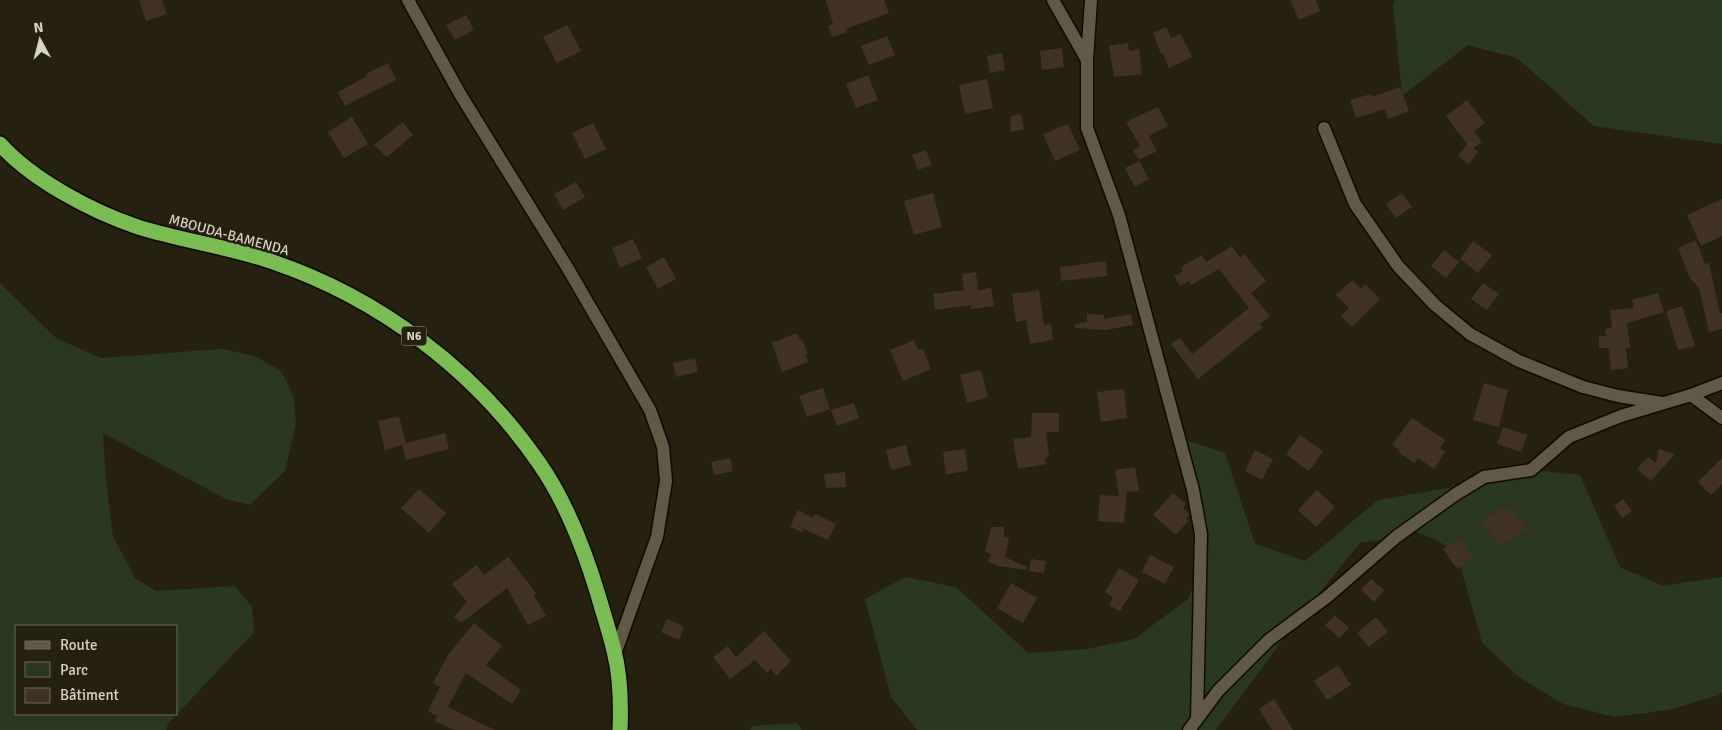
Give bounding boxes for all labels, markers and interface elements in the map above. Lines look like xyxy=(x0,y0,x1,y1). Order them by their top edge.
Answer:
north arrow xyxy=(15,15,65,65)
text: N xyxy=(33,19,44,37)
street label: MBOUDA-BAMENDA xyxy=(167,211,291,259)
road number: N6 xyxy=(402,326,426,346)
legend xyxy=(15,625,178,715)
text: Route xyxy=(60,636,97,654)
text: Parc xyxy=(60,661,88,679)
text: Bâtiment xyxy=(60,686,119,704)

